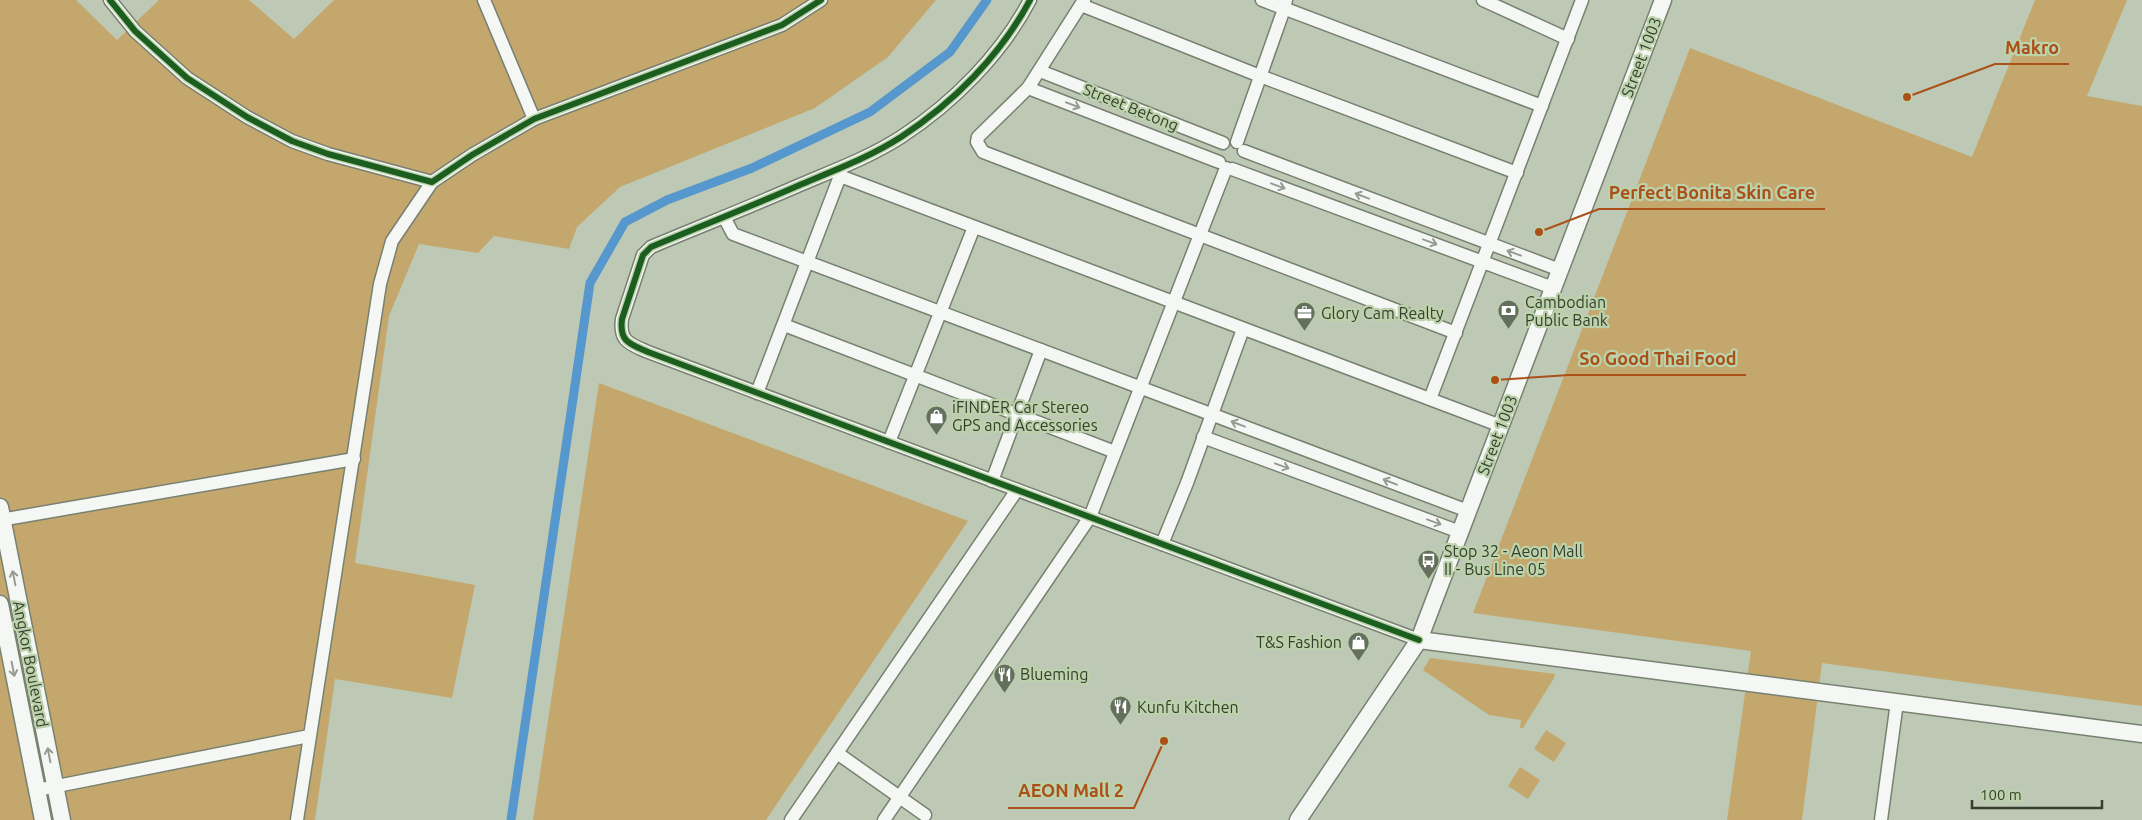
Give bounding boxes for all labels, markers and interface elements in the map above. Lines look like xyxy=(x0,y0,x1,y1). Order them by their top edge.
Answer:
street label: Street 1003 xyxy=(1617,14,1665,100)
callout: Makro xyxy=(1995,31,2069,64)
text: Makro xyxy=(2005,37,2059,57)
street label: Street Betong xyxy=(1081,80,1181,134)
one-way arrow xyxy=(1065,101,1080,111)
callout: Perfect Bonita Skin Care xyxy=(1599,176,1825,209)
one-way arrow xyxy=(1270,182,1285,191)
text: Perfect Bonita Skin Care xyxy=(1609,182,1815,202)
one-way arrow xyxy=(1355,190,1370,200)
one-way arrow xyxy=(1422,238,1438,247)
one-way arrow xyxy=(1507,248,1523,257)
place label: Cambodian Public Bank xyxy=(1525,293,1608,329)
bank icon: Cambodian Public Bank xyxy=(1497,299,1521,330)
office icon: Glory Cam Realty xyxy=(1293,301,1317,332)
place label: Glory Cam Realty xyxy=(1321,304,1444,322)
callout: So Good Thai Food xyxy=(1569,342,1746,375)
text: So Good Thai Food xyxy=(1579,348,1737,368)
street label: Street 1003 xyxy=(1473,392,1521,478)
place label: iFINDER Car Stereo GPS and Accessories xyxy=(952,398,1098,434)
shop icon: iFINDER Car Stereo GPS and Accessories xyxy=(924,404,948,435)
one-way arrow xyxy=(1230,419,1245,428)
one-way arrow xyxy=(1274,462,1289,471)
one-way arrow xyxy=(1382,477,1398,486)
one-way arrow xyxy=(1426,518,1442,527)
place label: Stop 32 - Aeon Mall II - Bus Line 05 xyxy=(1444,542,1583,578)
bus stop icon: Stop 32 - Aeon Mall II - Bus Line 05 xyxy=(1416,548,1440,579)
one-way arrow xyxy=(9,571,18,587)
street label: Angkor Boulevard xyxy=(10,599,52,729)
shop icon: T&S Fashion xyxy=(1346,630,1370,661)
place label: T&S Fashion xyxy=(1256,633,1342,651)
one-way arrow xyxy=(9,660,18,676)
restaurant icon: Blueming xyxy=(992,662,1016,693)
place label: Blueming xyxy=(1020,665,1088,683)
restaurant icon: Kunfu Kitchen xyxy=(1109,695,1133,726)
place label: Kunfu Kitchen xyxy=(1137,698,1239,716)
one-way arrow xyxy=(44,747,53,763)
callout: AEON Mall 2 xyxy=(1008,775,1134,808)
scale bar xyxy=(1972,778,2102,810)
text: AEON Mall 2 xyxy=(1018,780,1124,800)
text: 100 m xyxy=(1980,786,2022,803)

